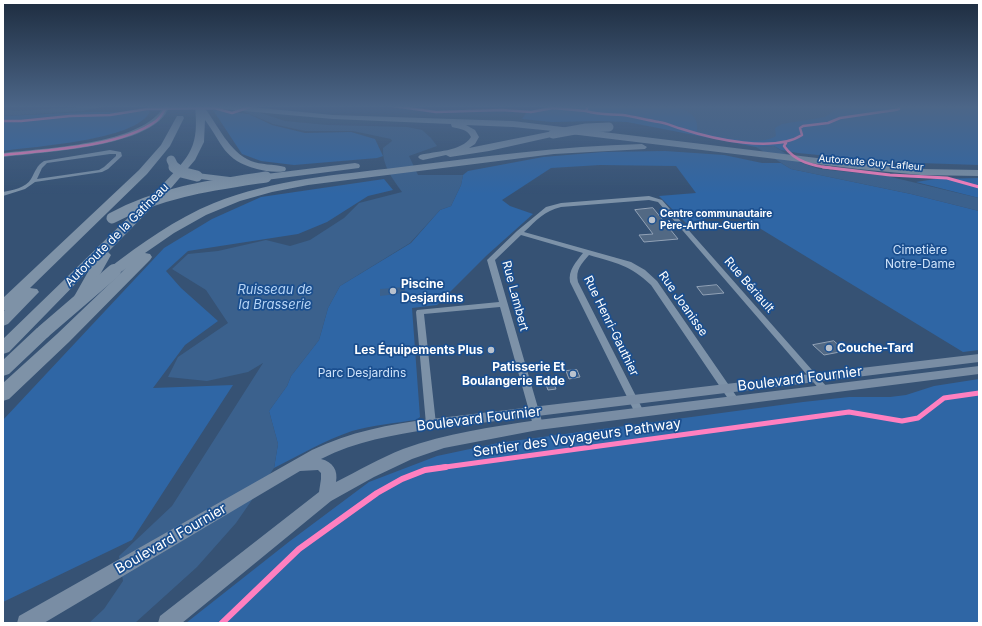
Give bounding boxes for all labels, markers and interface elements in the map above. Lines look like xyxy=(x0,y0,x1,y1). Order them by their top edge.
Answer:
street label: Autoroute Guy-Lafleur xyxy=(818,152,924,174)
street label: Autoroute de la Gatineau xyxy=(62,180,172,290)
place label: Centre communautaire Père-Arthur-Guertin xyxy=(660,208,772,232)
marker: Centre communautaire Père-Arthur-Guertin xyxy=(647,215,657,225)
park label: Cimetière Notre-Dame xyxy=(885,243,955,271)
street label: Rue Bériault xyxy=(721,254,777,316)
street label: Rue Lambert xyxy=(499,259,531,333)
street label: Rue Joanisse xyxy=(655,269,711,339)
street label: Rue Henri-Gauthier xyxy=(581,274,641,378)
place label: Piscine Desjardins xyxy=(401,277,463,305)
water label: Ruisseau de la Brasserie xyxy=(237,282,313,313)
marker: Piscine Desjardins xyxy=(388,286,398,296)
place label: Couche-Tard xyxy=(837,341,913,355)
place label: Les Équipements Plus xyxy=(355,343,483,357)
marker: Couche-Tard xyxy=(824,343,834,353)
marker: Les Équipements Plus xyxy=(486,345,496,355)
place label: Patisserie Et Boulangerie Edde xyxy=(462,360,565,388)
street label: Boulevard Fournier xyxy=(737,363,863,395)
park label: Parc Desjardins xyxy=(318,366,406,380)
marker: Patisserie Et Boulangerie Edde xyxy=(568,369,578,379)
street label: Boulevard Fournier xyxy=(416,403,542,435)
street label: Sentier des Voyageurs Pathway xyxy=(472,415,682,461)
street label: Boulevard Fournier xyxy=(113,500,229,578)

